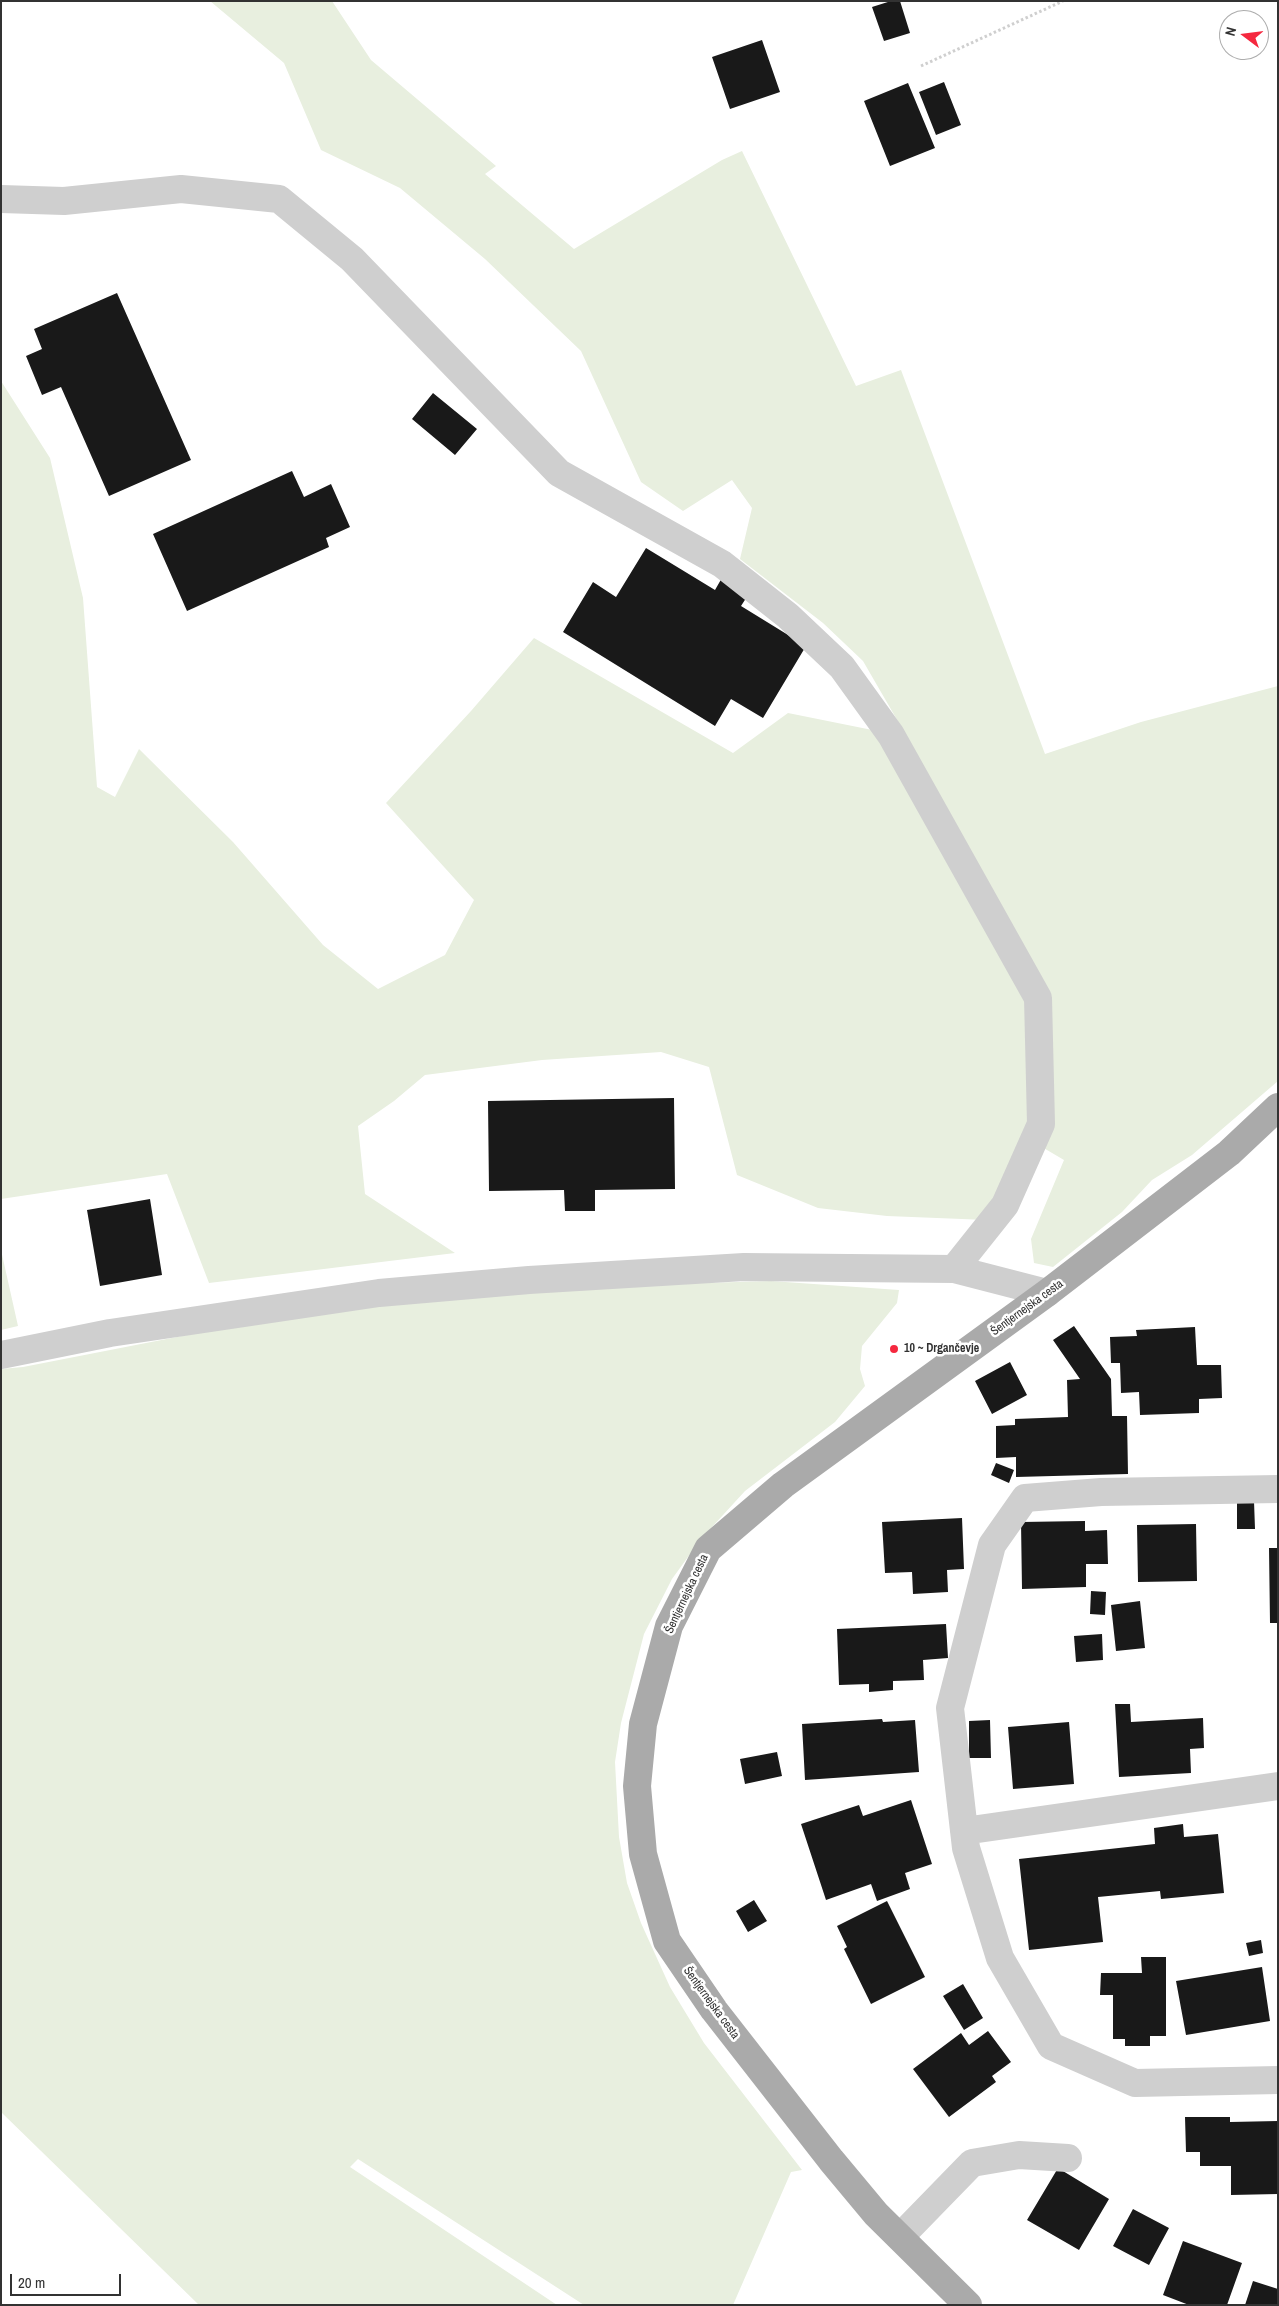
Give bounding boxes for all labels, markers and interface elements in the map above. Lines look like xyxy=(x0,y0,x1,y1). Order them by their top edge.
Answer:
north arrow xyxy=(1219,10,1269,60)
text: N xyxy=(1221,25,1240,38)
street label: Šentjernejska cesta xyxy=(988,1277,1066,1339)
place label: 10 ~ Drgančevje xyxy=(904,1342,979,1356)
marker: 10 ~ Drgančevje xyxy=(888,1343,900,1355)
street label: Šentjernejska cesta xyxy=(662,1552,712,1636)
street label: Šentjernejska cesta xyxy=(680,1964,742,2042)
scale bar xyxy=(12,2264,124,2296)
text: 20 m xyxy=(18,2272,45,2293)

